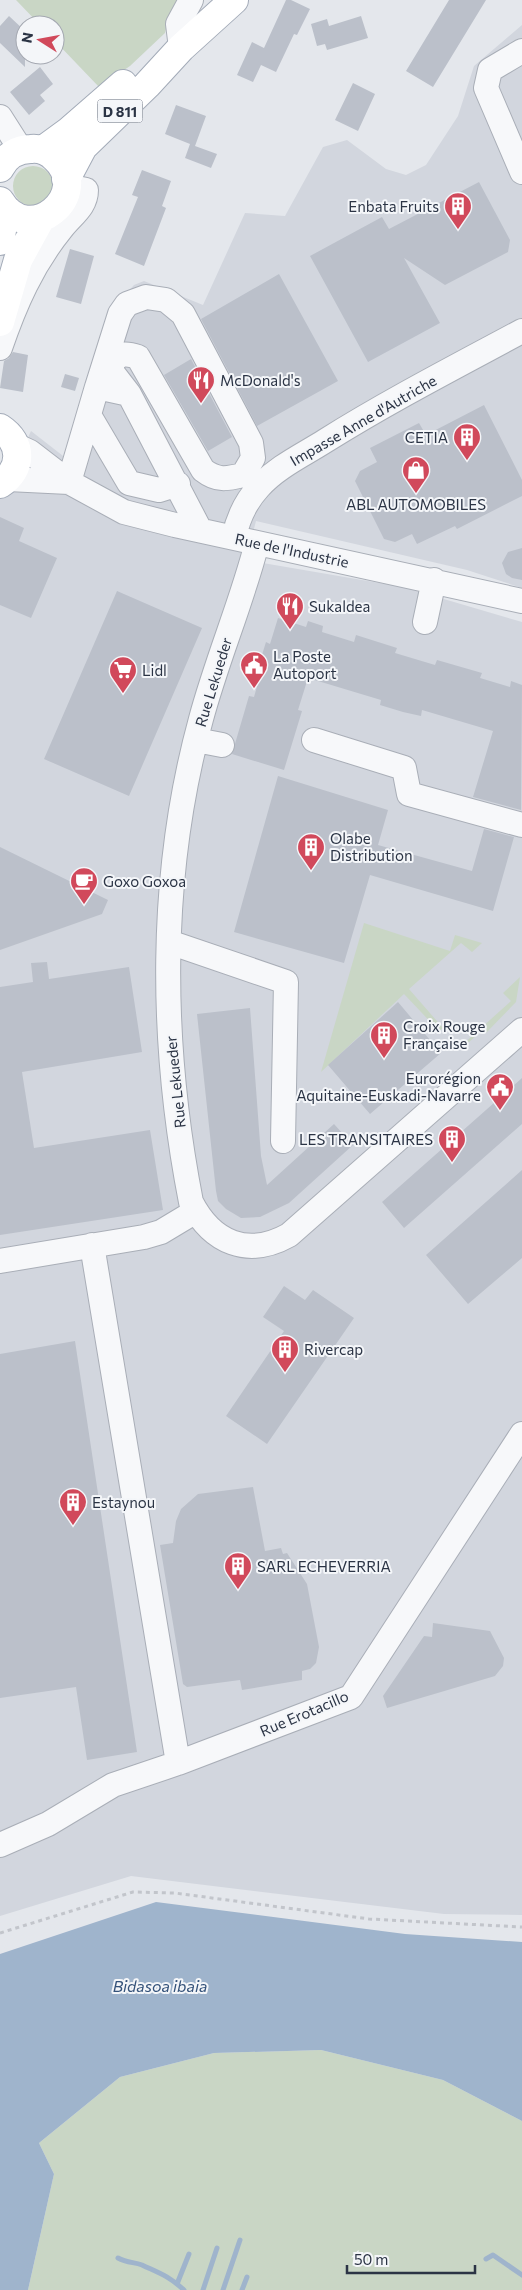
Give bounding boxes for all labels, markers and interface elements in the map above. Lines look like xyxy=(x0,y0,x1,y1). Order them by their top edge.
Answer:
north arrow xyxy=(15,15,65,65)
text: N xyxy=(17,31,36,44)
road number: D 811 xyxy=(98,100,142,122)
building icon: Enbata Fruits xyxy=(443,191,473,230)
place label: Enbata Fruits xyxy=(348,197,439,215)
restaurant icon: McDonald's xyxy=(186,365,216,404)
place label: McDonald's xyxy=(220,371,301,389)
street label: Impasse Anne d'Autriche xyxy=(287,371,439,469)
building icon: CETIA xyxy=(452,422,482,461)
place label: CETIA xyxy=(405,428,448,446)
shop icon: ABL AUTOMOBILES xyxy=(401,455,431,494)
place label: ABL AUTOMOBILES xyxy=(346,495,486,513)
street label: Rue de l'Industrie xyxy=(233,529,351,571)
restaurant icon: Sukaldea xyxy=(275,591,305,630)
place label: Sukaldea xyxy=(309,597,370,615)
street label: Rue Lekueder xyxy=(191,635,235,729)
place label: La Poste Autoport xyxy=(273,647,337,682)
public building icon: La Poste Autoport xyxy=(239,650,269,689)
supermarket icon: Lidl xyxy=(108,655,138,694)
place label: Lidl xyxy=(142,661,167,679)
place label: Olabe Distribution xyxy=(330,829,413,864)
building icon: Olabe Distribution xyxy=(296,832,326,871)
cafe icon: Goxo Goxoa xyxy=(69,866,99,905)
place label: Goxo Goxoa xyxy=(103,872,186,890)
place label: Croix Rouge Française xyxy=(403,1017,486,1052)
building icon: Croix Rouge Française xyxy=(369,1020,399,1059)
street label: Rue Lekueder xyxy=(161,1035,189,1129)
place label: Eurorégion Aquitaine-Euskadi-Navarre xyxy=(296,1069,481,1104)
public building icon: Eurorégion Aquitaine-Euskadi-Navarre xyxy=(485,1072,515,1111)
building icon: LES TRANSITAIRES xyxy=(437,1124,467,1163)
place label: LES TRANSITAIRES xyxy=(299,1130,433,1148)
building icon: Rivercap xyxy=(270,1334,300,1373)
place label: Rivercap xyxy=(304,1340,363,1358)
building icon: Estaynou xyxy=(58,1487,88,1526)
place label: Estaynou xyxy=(92,1493,155,1511)
building icon: SARL ECHEVERRIA xyxy=(223,1551,253,1590)
place label: SARL ECHEVERRIA xyxy=(257,1557,391,1575)
street label: Rue Erotacillo xyxy=(257,1686,351,1740)
water label: Bidasoa ibaia xyxy=(113,1976,207,1995)
scale bar xyxy=(347,2242,474,2274)
text: 50 m xyxy=(354,2250,388,2268)

